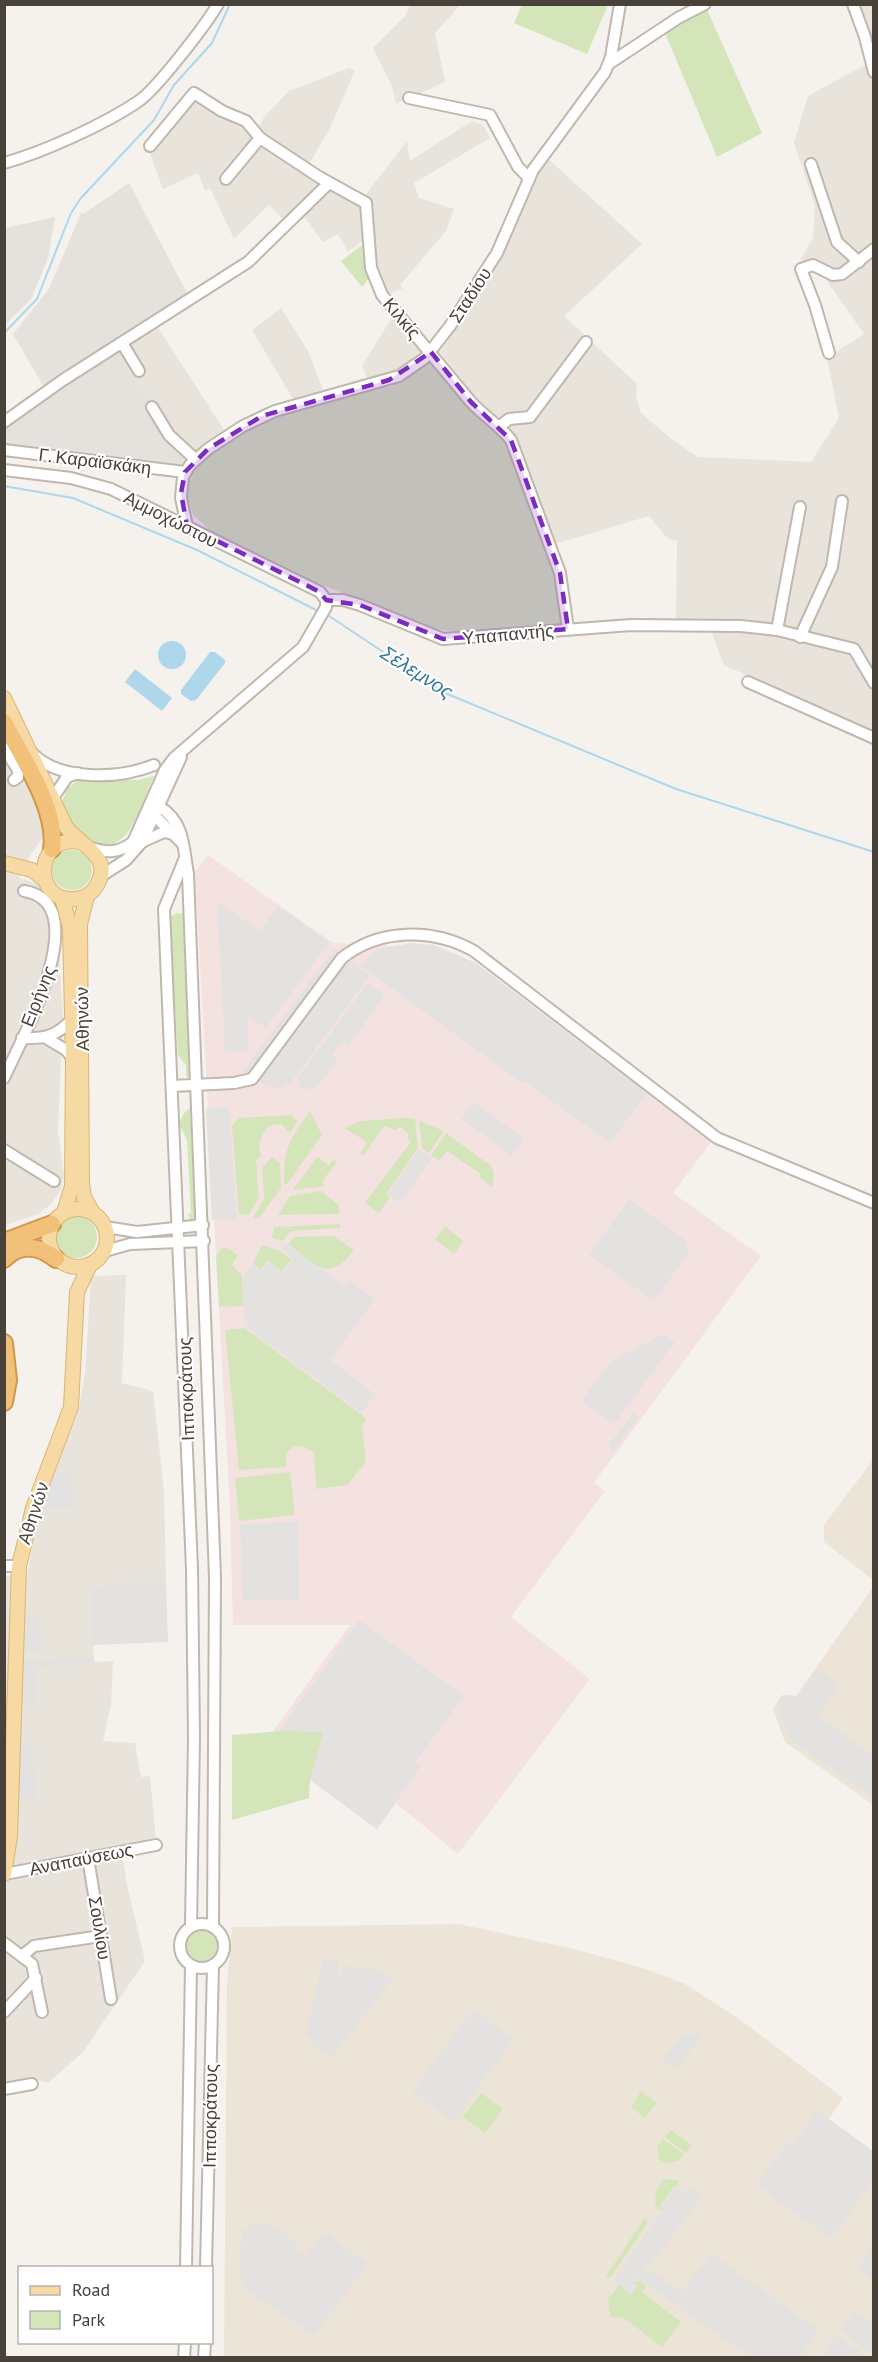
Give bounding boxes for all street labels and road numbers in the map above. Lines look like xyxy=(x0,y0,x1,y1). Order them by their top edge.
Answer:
street label: Σταδίου xyxy=(444,263,496,327)
street label: Κιλκίς xyxy=(378,293,426,344)
street label: Γ. Καραϊσκάκη xyxy=(37,443,153,479)
street label: Αμμοχώστου xyxy=(120,486,222,552)
street label: Υπαπαντής xyxy=(461,619,555,649)
street label: Ειρήνης xyxy=(15,962,61,1030)
street label: Αθηνών xyxy=(70,987,94,1051)
street label: Ιπποκράτους xyxy=(173,1336,199,1441)
street label: Αθηνών xyxy=(12,1479,54,1547)
street label: Αναπαύσεως xyxy=(27,1838,135,1880)
street label: Σουλίου xyxy=(84,1895,116,1961)
street label: Ιπποκράτους xyxy=(198,2064,222,2168)

